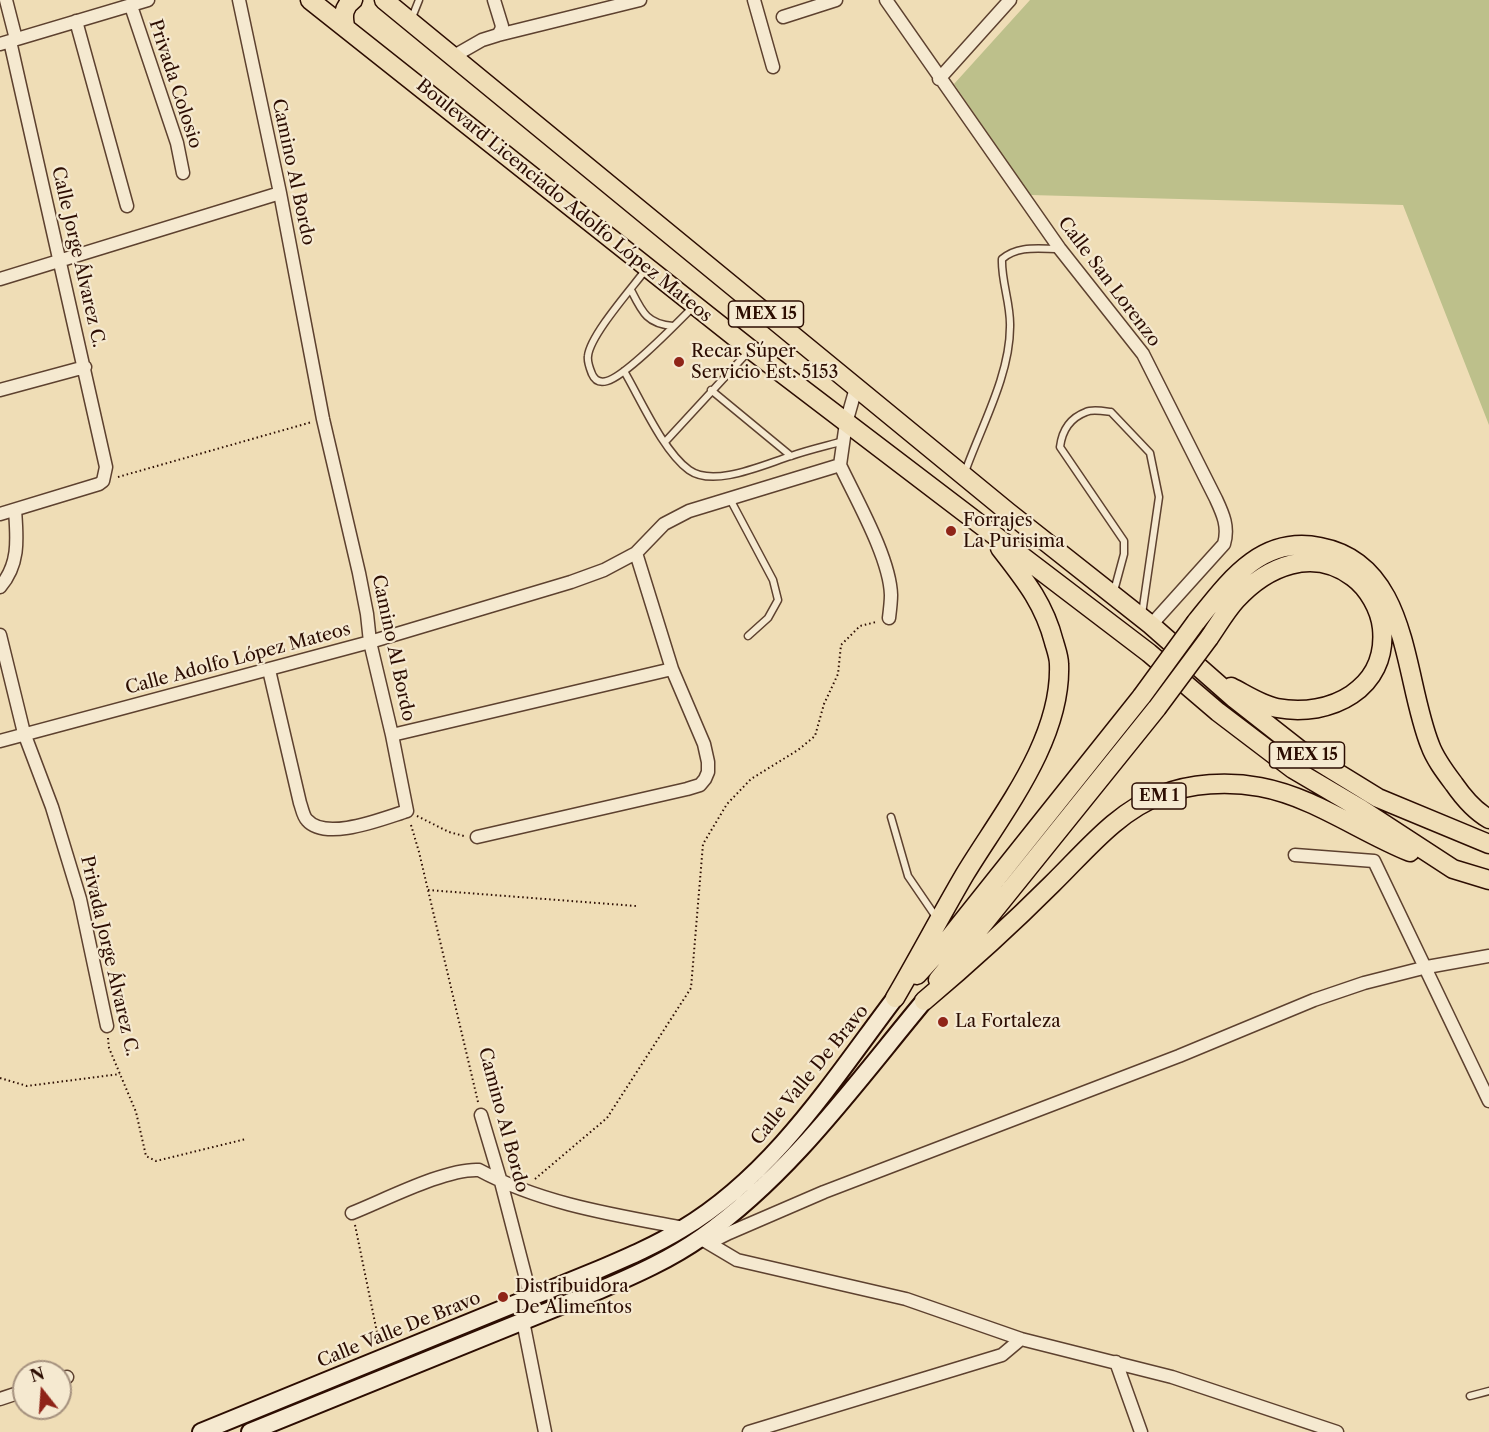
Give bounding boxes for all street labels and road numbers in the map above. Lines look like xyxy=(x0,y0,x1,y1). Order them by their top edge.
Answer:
street label: Privada Colosio xyxy=(144,17,206,151)
street label: Boulevard Licenciado Adolfo López Mateos xyxy=(412,75,716,327)
street label: Camino Al Bordo xyxy=(267,97,319,247)
street label: Calle Jorge Álvarez C. xyxy=(47,164,109,350)
street label: Calle San Lorenzo xyxy=(1053,213,1165,351)
road number: MEX 15 xyxy=(728,301,804,327)
street label: Camino Al Bordo xyxy=(367,573,419,723)
street label: Calle Adolfo López Mateos xyxy=(123,619,353,699)
road number: MEX 15 xyxy=(1270,742,1344,768)
road number: EM 1 xyxy=(1132,783,1186,809)
street label: Privada Jorge Álvarez C. xyxy=(75,854,143,1058)
street label: Calle Valle De Bravo xyxy=(747,1001,873,1149)
street label: Camino Al Bordo xyxy=(473,1045,533,1195)
street label: Calle Valle De Bravo xyxy=(314,1287,484,1373)

